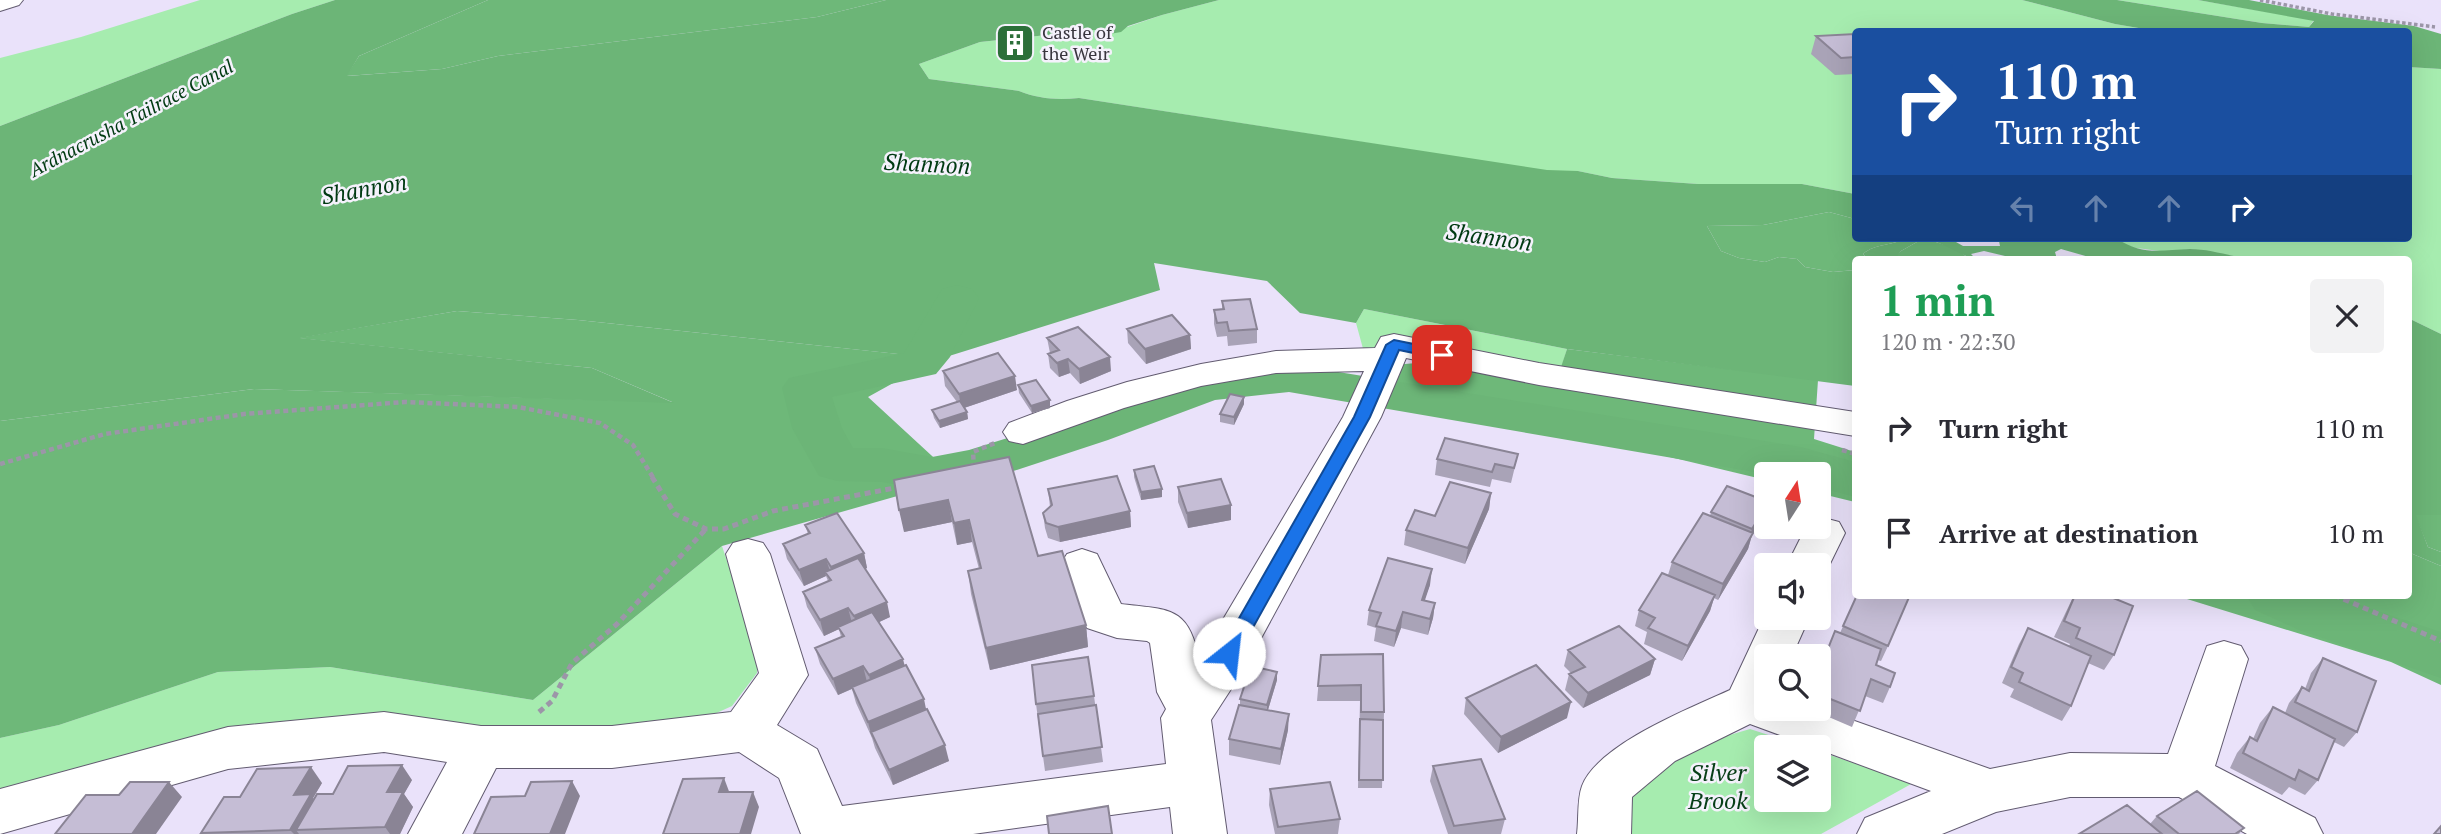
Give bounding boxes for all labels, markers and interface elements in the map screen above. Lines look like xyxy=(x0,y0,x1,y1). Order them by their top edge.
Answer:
place label: Castle of the Weir xyxy=(1042,20,1114,65)
building icon: Castle of the Weir xyxy=(994,22,1036,64)
text: 110 m xyxy=(1995,48,2137,113)
water label: Ardnacrusha Tailrace Canal xyxy=(24,53,238,183)
icon: right xyxy=(1880,56,1971,147)
text: Turn right xyxy=(1995,111,2141,153)
water label: Shannon xyxy=(883,146,971,181)
water label: Shannon xyxy=(319,166,409,211)
icon: left xyxy=(2004,189,2042,227)
icon: ahead xyxy=(2077,189,2115,227)
icon: ahead xyxy=(2150,189,2188,227)
icon: right xyxy=(2223,189,2261,227)
water label: Shannon xyxy=(1444,215,1534,258)
text: 1 min xyxy=(1880,272,1995,328)
button: close xyxy=(2310,279,2384,353)
pin xyxy=(1412,325,1472,385)
text: 120 m · 22:30 xyxy=(1880,326,2015,357)
icon: arrive xyxy=(1423,336,1461,374)
icon: right xyxy=(1880,409,1918,447)
text: Turn right xyxy=(1939,411,2068,445)
text: 110 m xyxy=(2314,411,2384,445)
north arrow xyxy=(1754,462,1830,539)
map controls xyxy=(1754,462,1831,812)
icon: arrive xyxy=(1880,514,1918,552)
text: Arrive at destination xyxy=(1939,516,2198,550)
text: 10 m xyxy=(2328,516,2384,550)
button: sound xyxy=(1754,553,1831,630)
position arrow xyxy=(1192,616,1266,690)
button: search xyxy=(1754,644,1831,721)
button: layers xyxy=(1754,735,1831,812)
park label: Silver Brook xyxy=(1687,756,1748,816)

